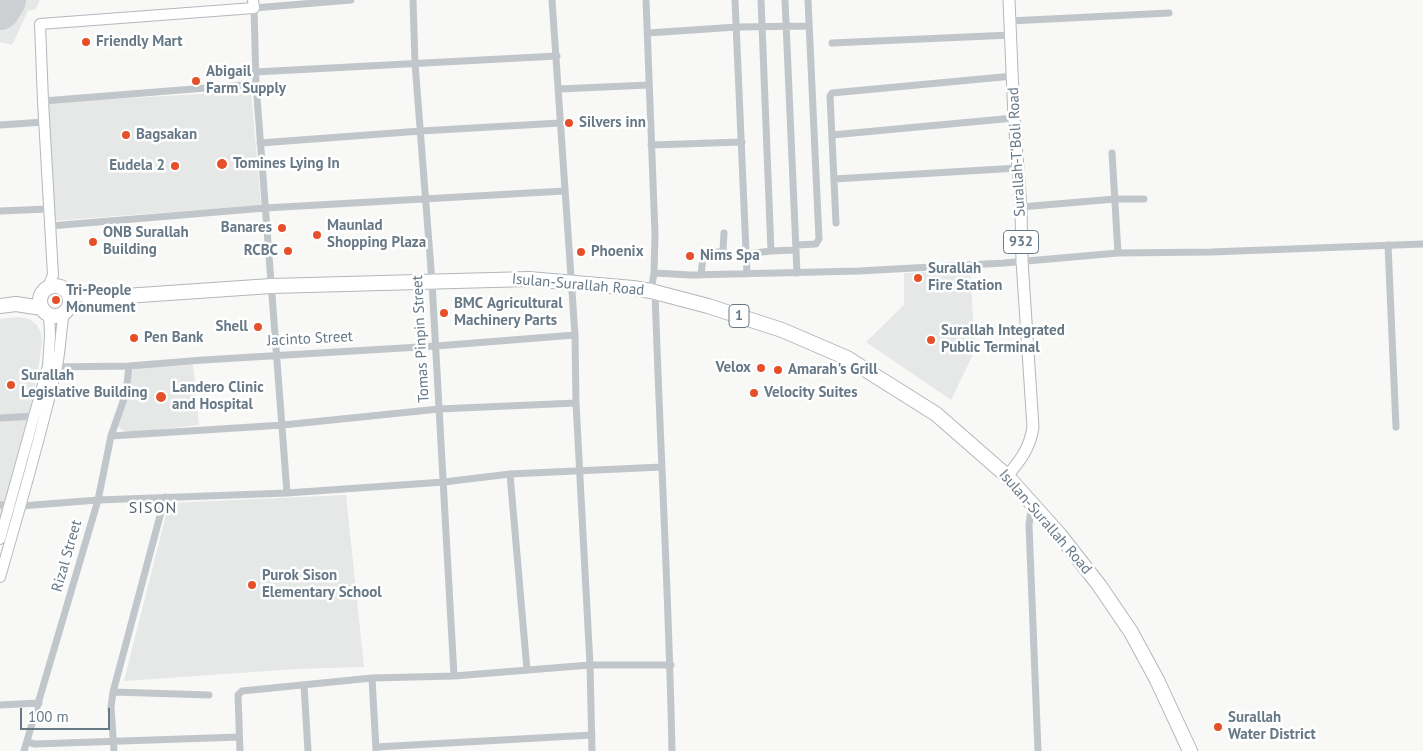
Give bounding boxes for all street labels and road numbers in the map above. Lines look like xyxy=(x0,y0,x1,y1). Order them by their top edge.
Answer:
street label: Surallah-T'Boli Road xyxy=(1005,87,1029,217)
road number: 932 xyxy=(1004,230,1038,253)
street label: Isulan-Surallah Road xyxy=(511,270,645,300)
street label: Tomas Pinpin Street xyxy=(409,275,433,403)
road number: 1 xyxy=(729,304,749,328)
street label: Jacinto Street xyxy=(267,328,353,350)
street label: Isulan-Surallah Road xyxy=(995,466,1095,578)
street label: Rizal Street xyxy=(48,518,86,594)

